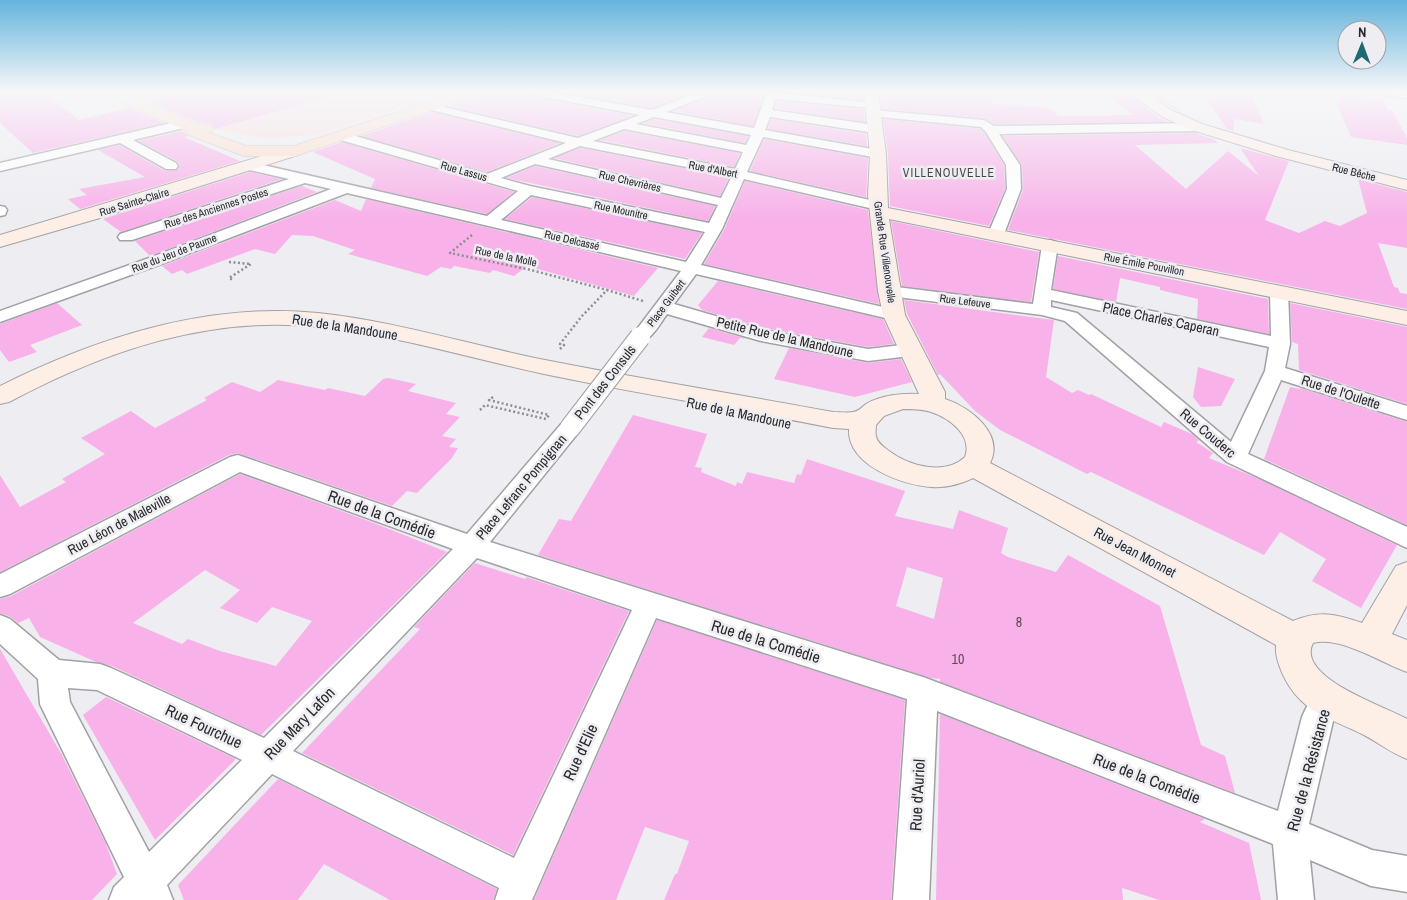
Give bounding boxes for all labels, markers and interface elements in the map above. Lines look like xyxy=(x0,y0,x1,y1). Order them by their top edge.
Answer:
north arrow xyxy=(1337,20,1387,70)
text: N xyxy=(1358,23,1367,41)
street label: Rue d'Albert xyxy=(687,157,739,181)
street label: Rue Lassus xyxy=(439,158,489,184)
street label: Rue Bêche xyxy=(1331,160,1377,184)
district label: VILLENOUVELLE xyxy=(903,165,995,181)
street label: Rue Chevrières xyxy=(598,167,663,195)
street label: Rue des Anciennes Postes xyxy=(162,184,270,231)
street label: Rue Sainte-Claire xyxy=(97,185,171,219)
street label: Rue Mounitre xyxy=(593,197,649,223)
street label: Grande Rue Villenouvelle xyxy=(871,200,899,304)
street label: Rue Delcassé xyxy=(543,227,601,253)
street label: Rue du Jeu de Paume xyxy=(130,230,218,276)
street label: Rue de la Molle xyxy=(474,243,538,269)
street label: Rue Émile Pouvillon xyxy=(1103,249,1185,279)
street label: Place Guibert xyxy=(644,276,688,329)
street label: Rue Lefeuve xyxy=(939,291,991,311)
street label: Place Charles Caperan xyxy=(1101,298,1221,340)
street label: Rue de la Mandoune xyxy=(291,310,399,344)
street label: Petite Rue de la Mandoune xyxy=(715,313,855,361)
street label: Pont des Consuls xyxy=(570,341,640,423)
street label: Rue de l'Oulette xyxy=(1299,371,1383,413)
street label: Rue de la Mandoune xyxy=(685,393,793,433)
street label: Rue Couderc xyxy=(1176,404,1240,462)
street label: Place Lefranc Pompignan xyxy=(472,431,570,543)
street label: Rue de la Comédie xyxy=(325,484,439,544)
street label: Rue Léon de Maleville xyxy=(64,489,174,559)
street label: Rue Jean Monnet xyxy=(1091,523,1179,581)
house number: 8 xyxy=(1016,613,1022,631)
street label: Rue de la Comédie xyxy=(709,614,823,668)
house number: 10 xyxy=(952,650,964,668)
street label: Rue Mary Lafon xyxy=(259,682,339,764)
street label: Rue Fourchue xyxy=(162,699,246,753)
street label: Rue de la Résistance xyxy=(1281,707,1335,833)
street label: Rue d'Elie xyxy=(557,720,603,784)
street label: Rue de la Comédie xyxy=(1090,747,1204,809)
street label: Rue d'Auriol xyxy=(904,758,930,831)

